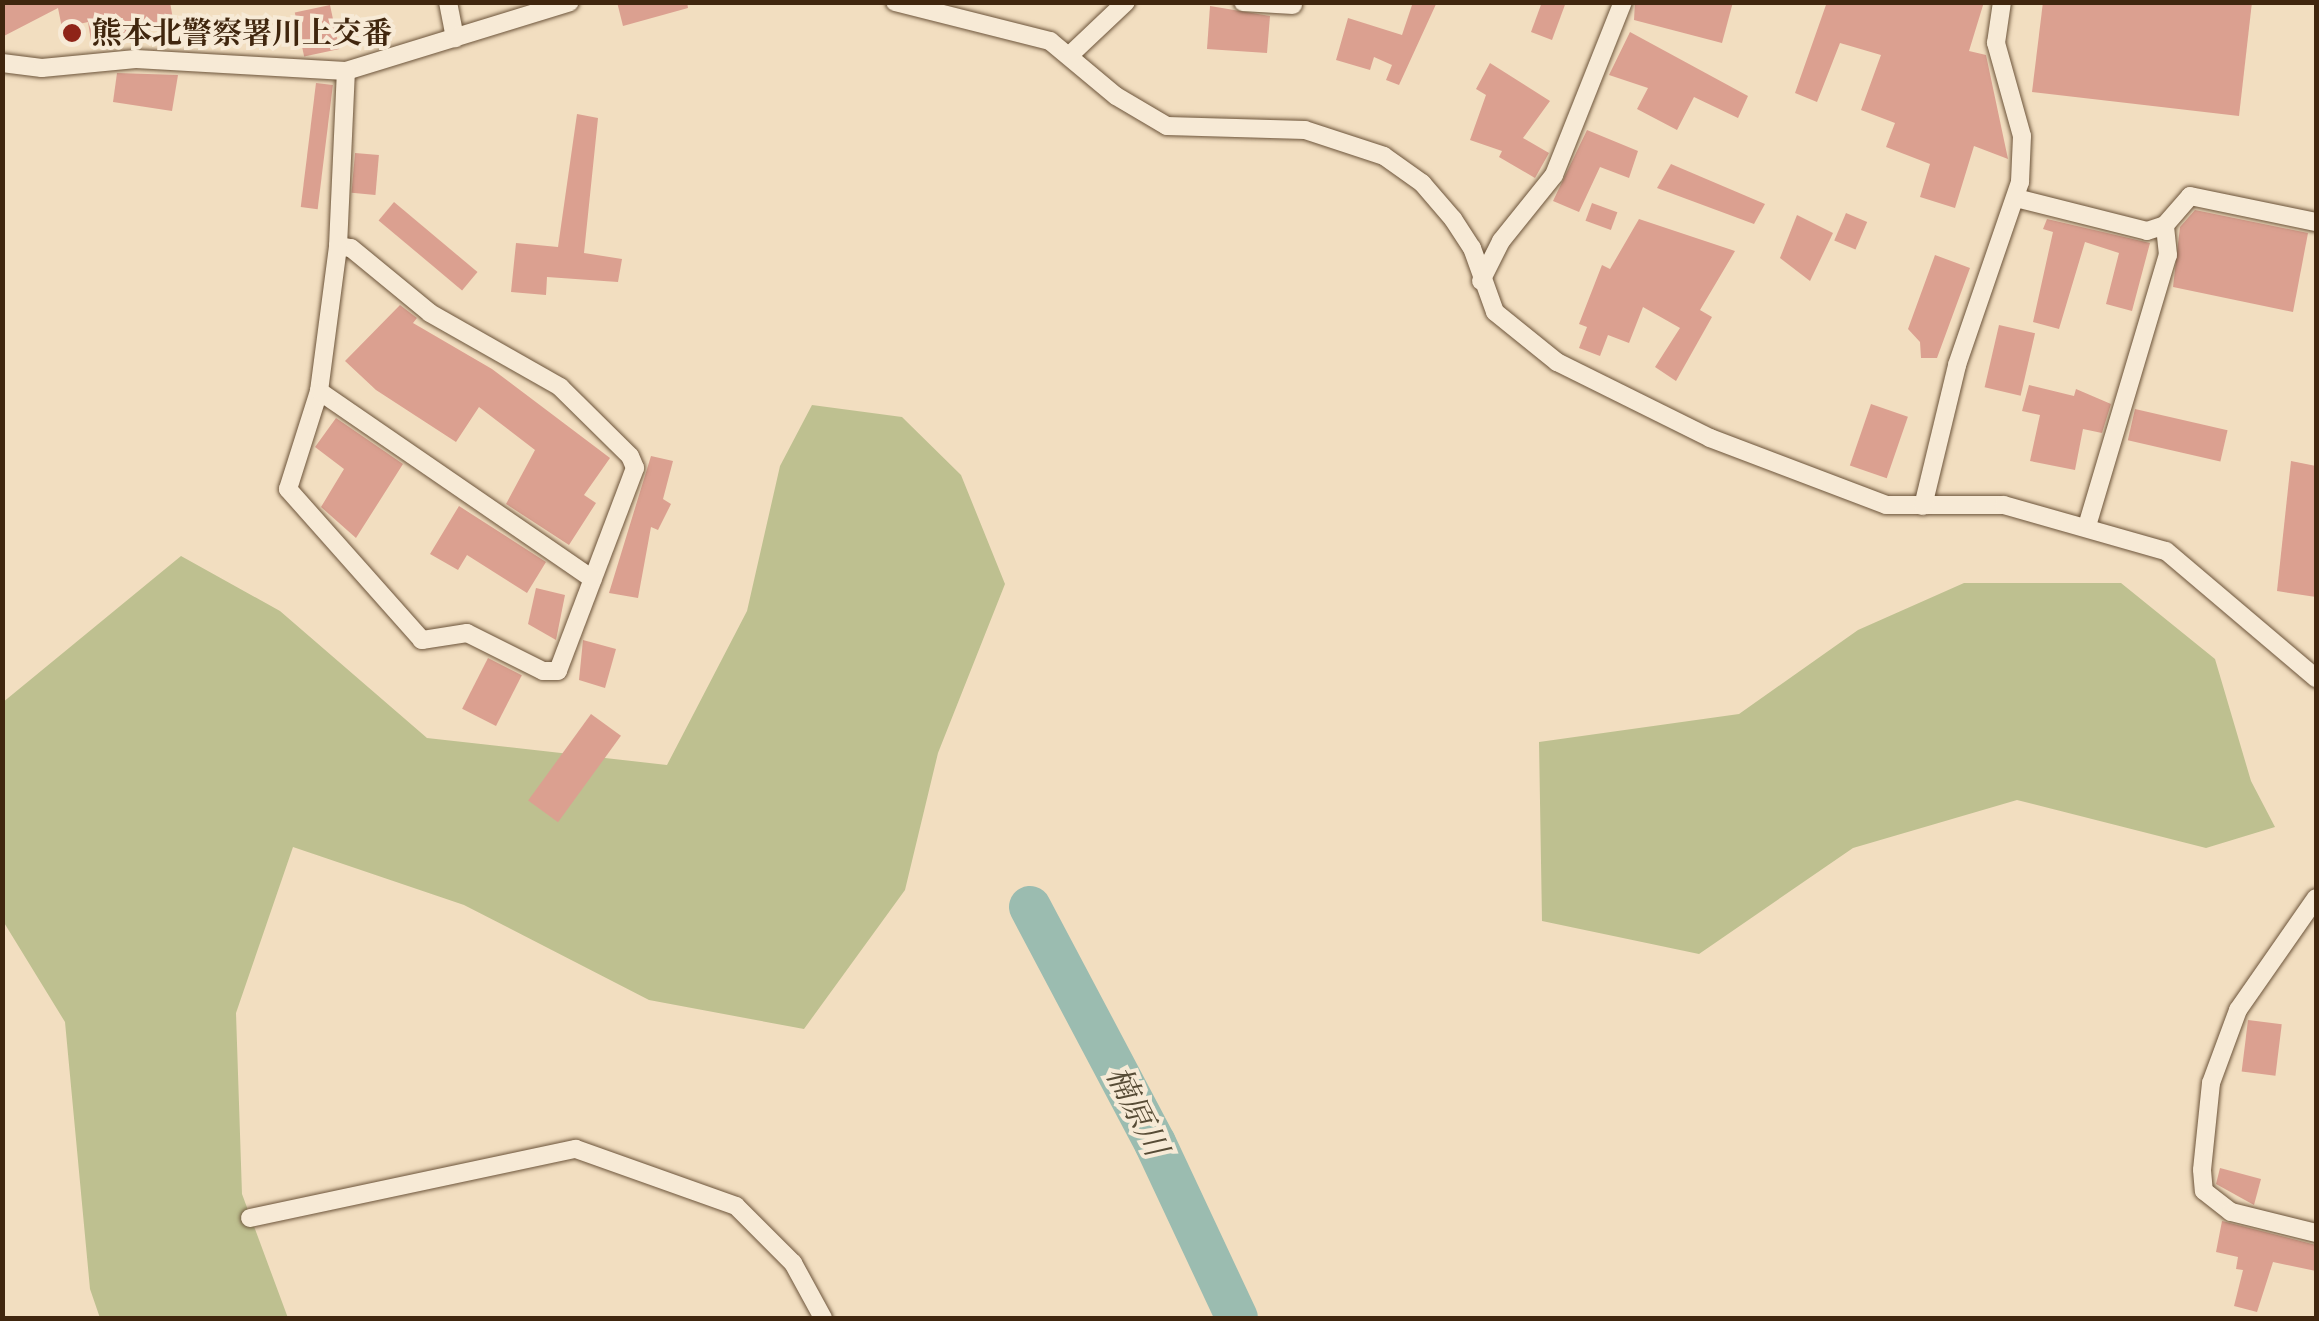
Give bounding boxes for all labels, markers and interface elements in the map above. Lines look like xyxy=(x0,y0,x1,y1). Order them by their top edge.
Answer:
place label: 熊本北警察署川上交番 xyxy=(92,15,392,51)
marker: 熊本北警察署川上交番 xyxy=(61,22,83,44)
water label: 楠原川 xyxy=(1098,1060,1176,1162)

